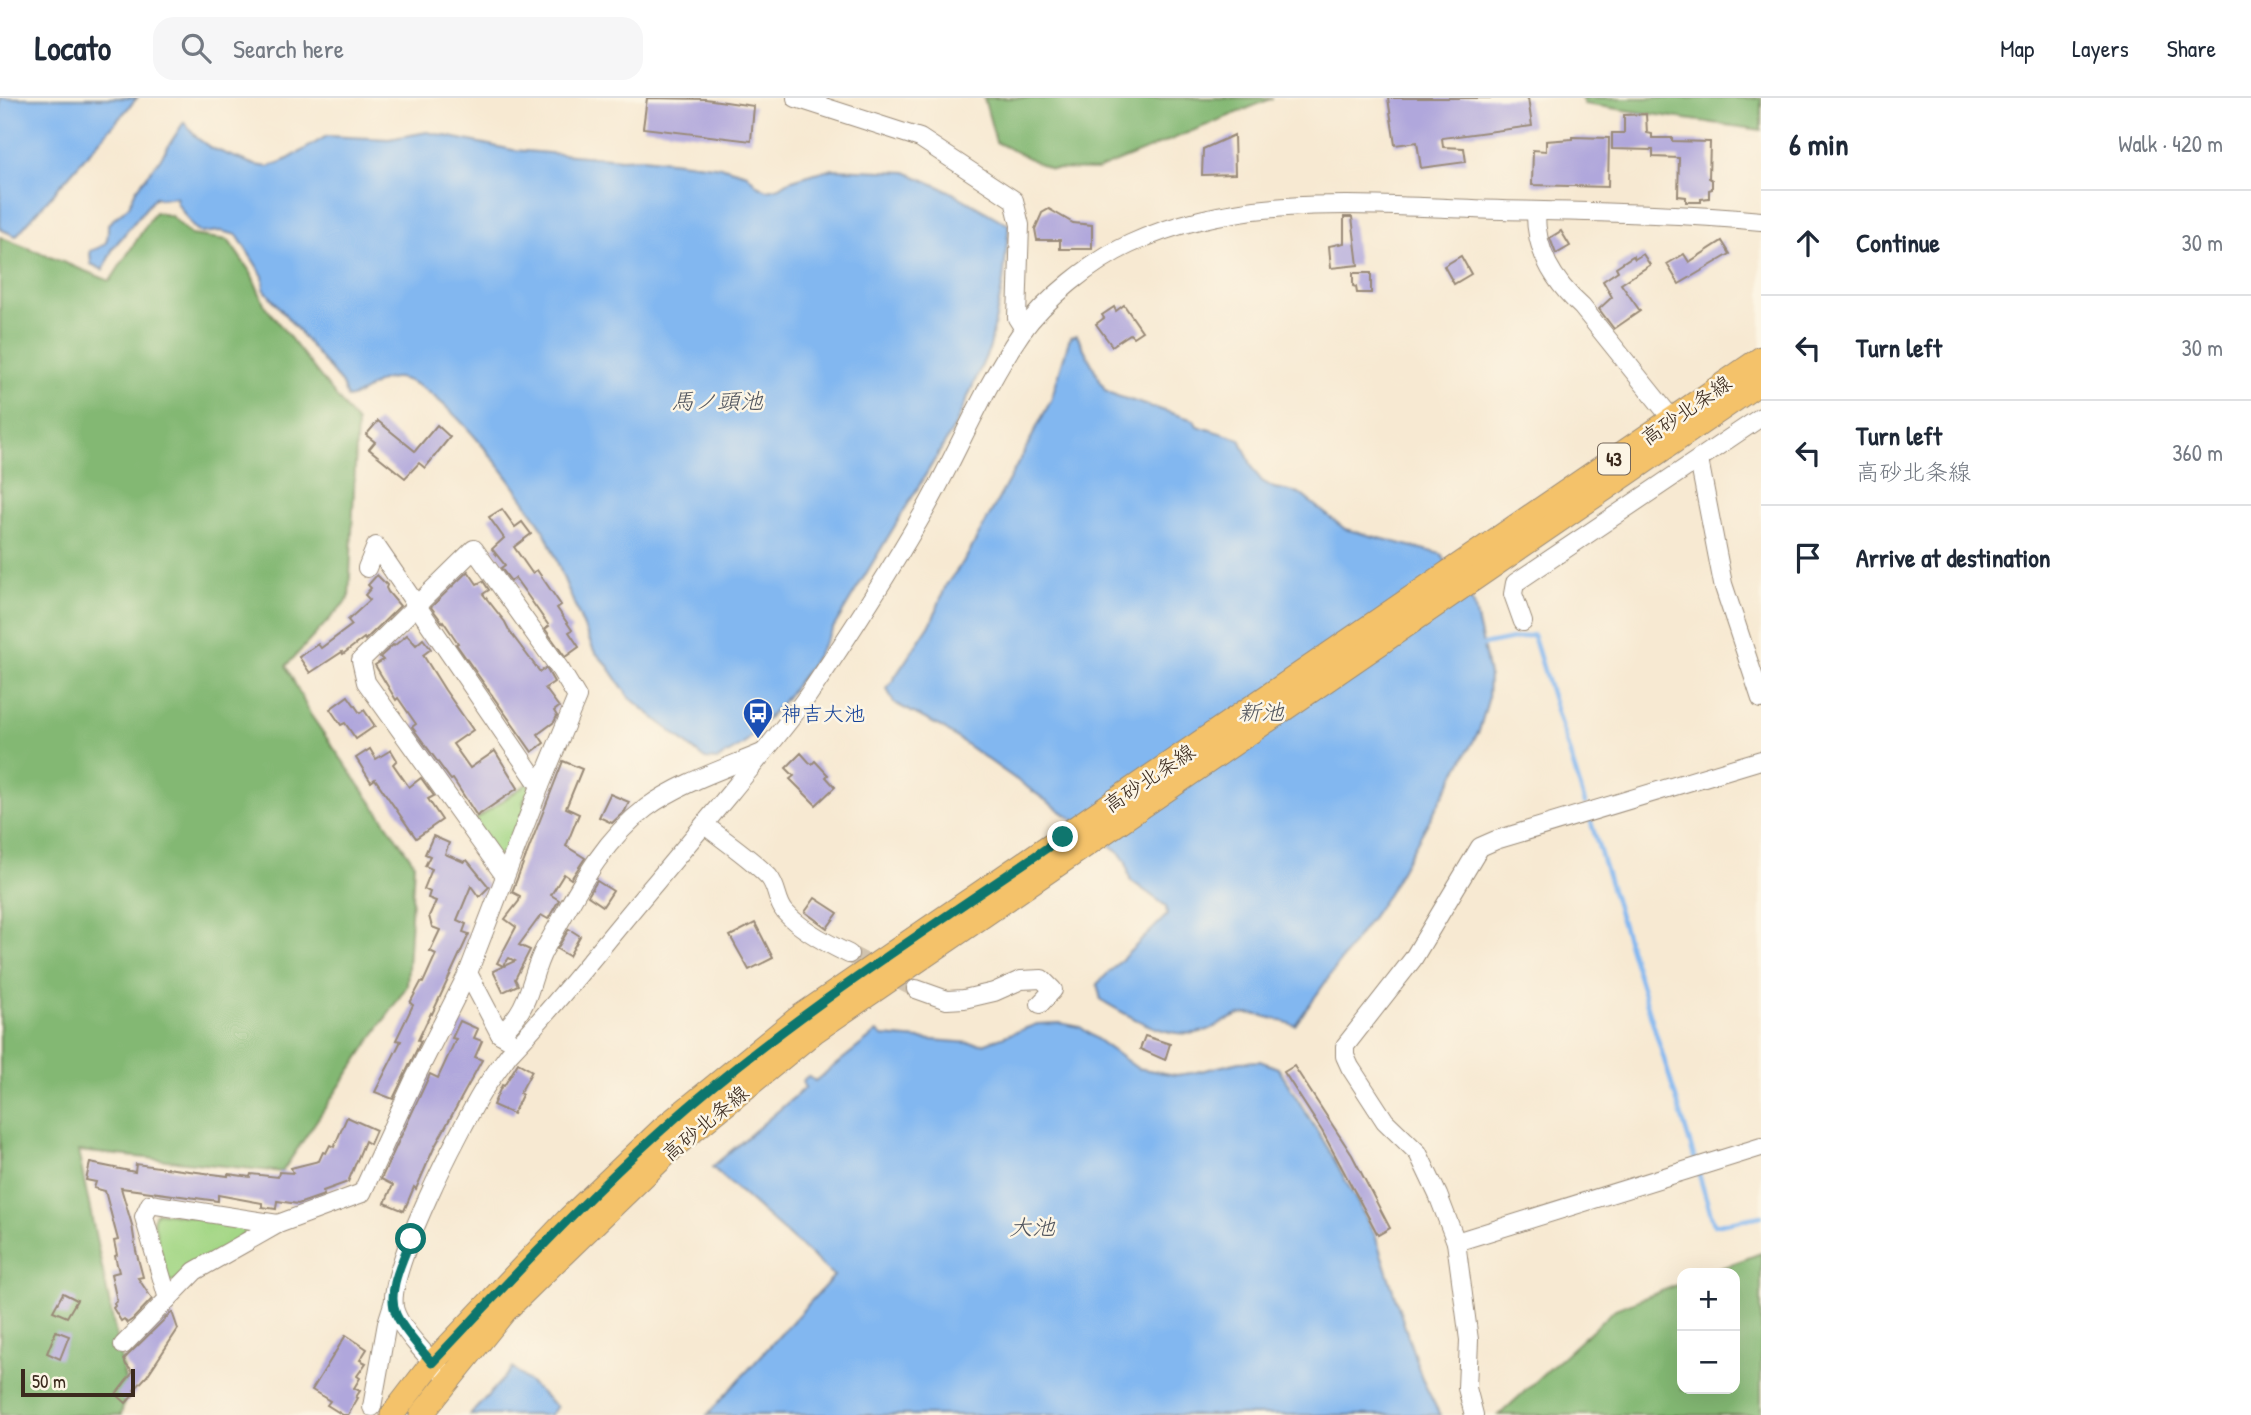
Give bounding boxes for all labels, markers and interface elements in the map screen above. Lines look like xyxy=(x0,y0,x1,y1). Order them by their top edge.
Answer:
search box xyxy=(153,17,643,80)
text: Locato xyxy=(35,26,111,70)
icon: search xyxy=(177,29,215,67)
text: Search here xyxy=(233,31,344,66)
text: Map xyxy=(2000,32,2034,64)
text: Layers xyxy=(2072,32,2129,64)
text: Share xyxy=(2167,32,2216,64)
text: 6 min xyxy=(1789,124,1849,164)
text: Walk · 420 m xyxy=(2118,128,2223,159)
icon: ahead xyxy=(1789,224,1827,262)
text: Continue xyxy=(1856,225,1940,260)
text: 30 m xyxy=(2181,227,2223,258)
icon: left xyxy=(1789,329,1827,367)
text: Turn left xyxy=(1856,330,1942,365)
text: 30 m xyxy=(2181,332,2223,363)
street label: 高砂北条線 xyxy=(1635,368,1737,452)
water label: 馬ノ頭池 xyxy=(671,385,764,416)
text: Turn left xyxy=(1856,418,1942,453)
icon: left xyxy=(1789,434,1827,472)
text: 360 m xyxy=(2172,437,2223,468)
road number: 43 xyxy=(1598,444,1630,474)
text: 高砂北条線 xyxy=(1856,456,1971,487)
icon: arrive xyxy=(1789,539,1827,577)
text: Arrive at destination xyxy=(1856,540,2051,575)
bus stop icon: 神吉大池 xyxy=(741,696,775,740)
water label: 新池 xyxy=(1238,696,1285,727)
place label: 神吉大池 xyxy=(781,699,865,728)
street label: 高砂北条線 xyxy=(1097,737,1201,819)
route end xyxy=(1047,821,1078,852)
street label: 高砂北条線 xyxy=(655,1078,755,1168)
water label: 大池 xyxy=(1009,1211,1056,1242)
route start xyxy=(395,1223,426,1254)
map controls xyxy=(1677,1268,1740,1394)
button: + xyxy=(1677,1268,1740,1331)
button: − xyxy=(1677,1331,1740,1394)
scale bar xyxy=(21,1366,135,1398)
text: 50 m xyxy=(32,1368,66,1394)

